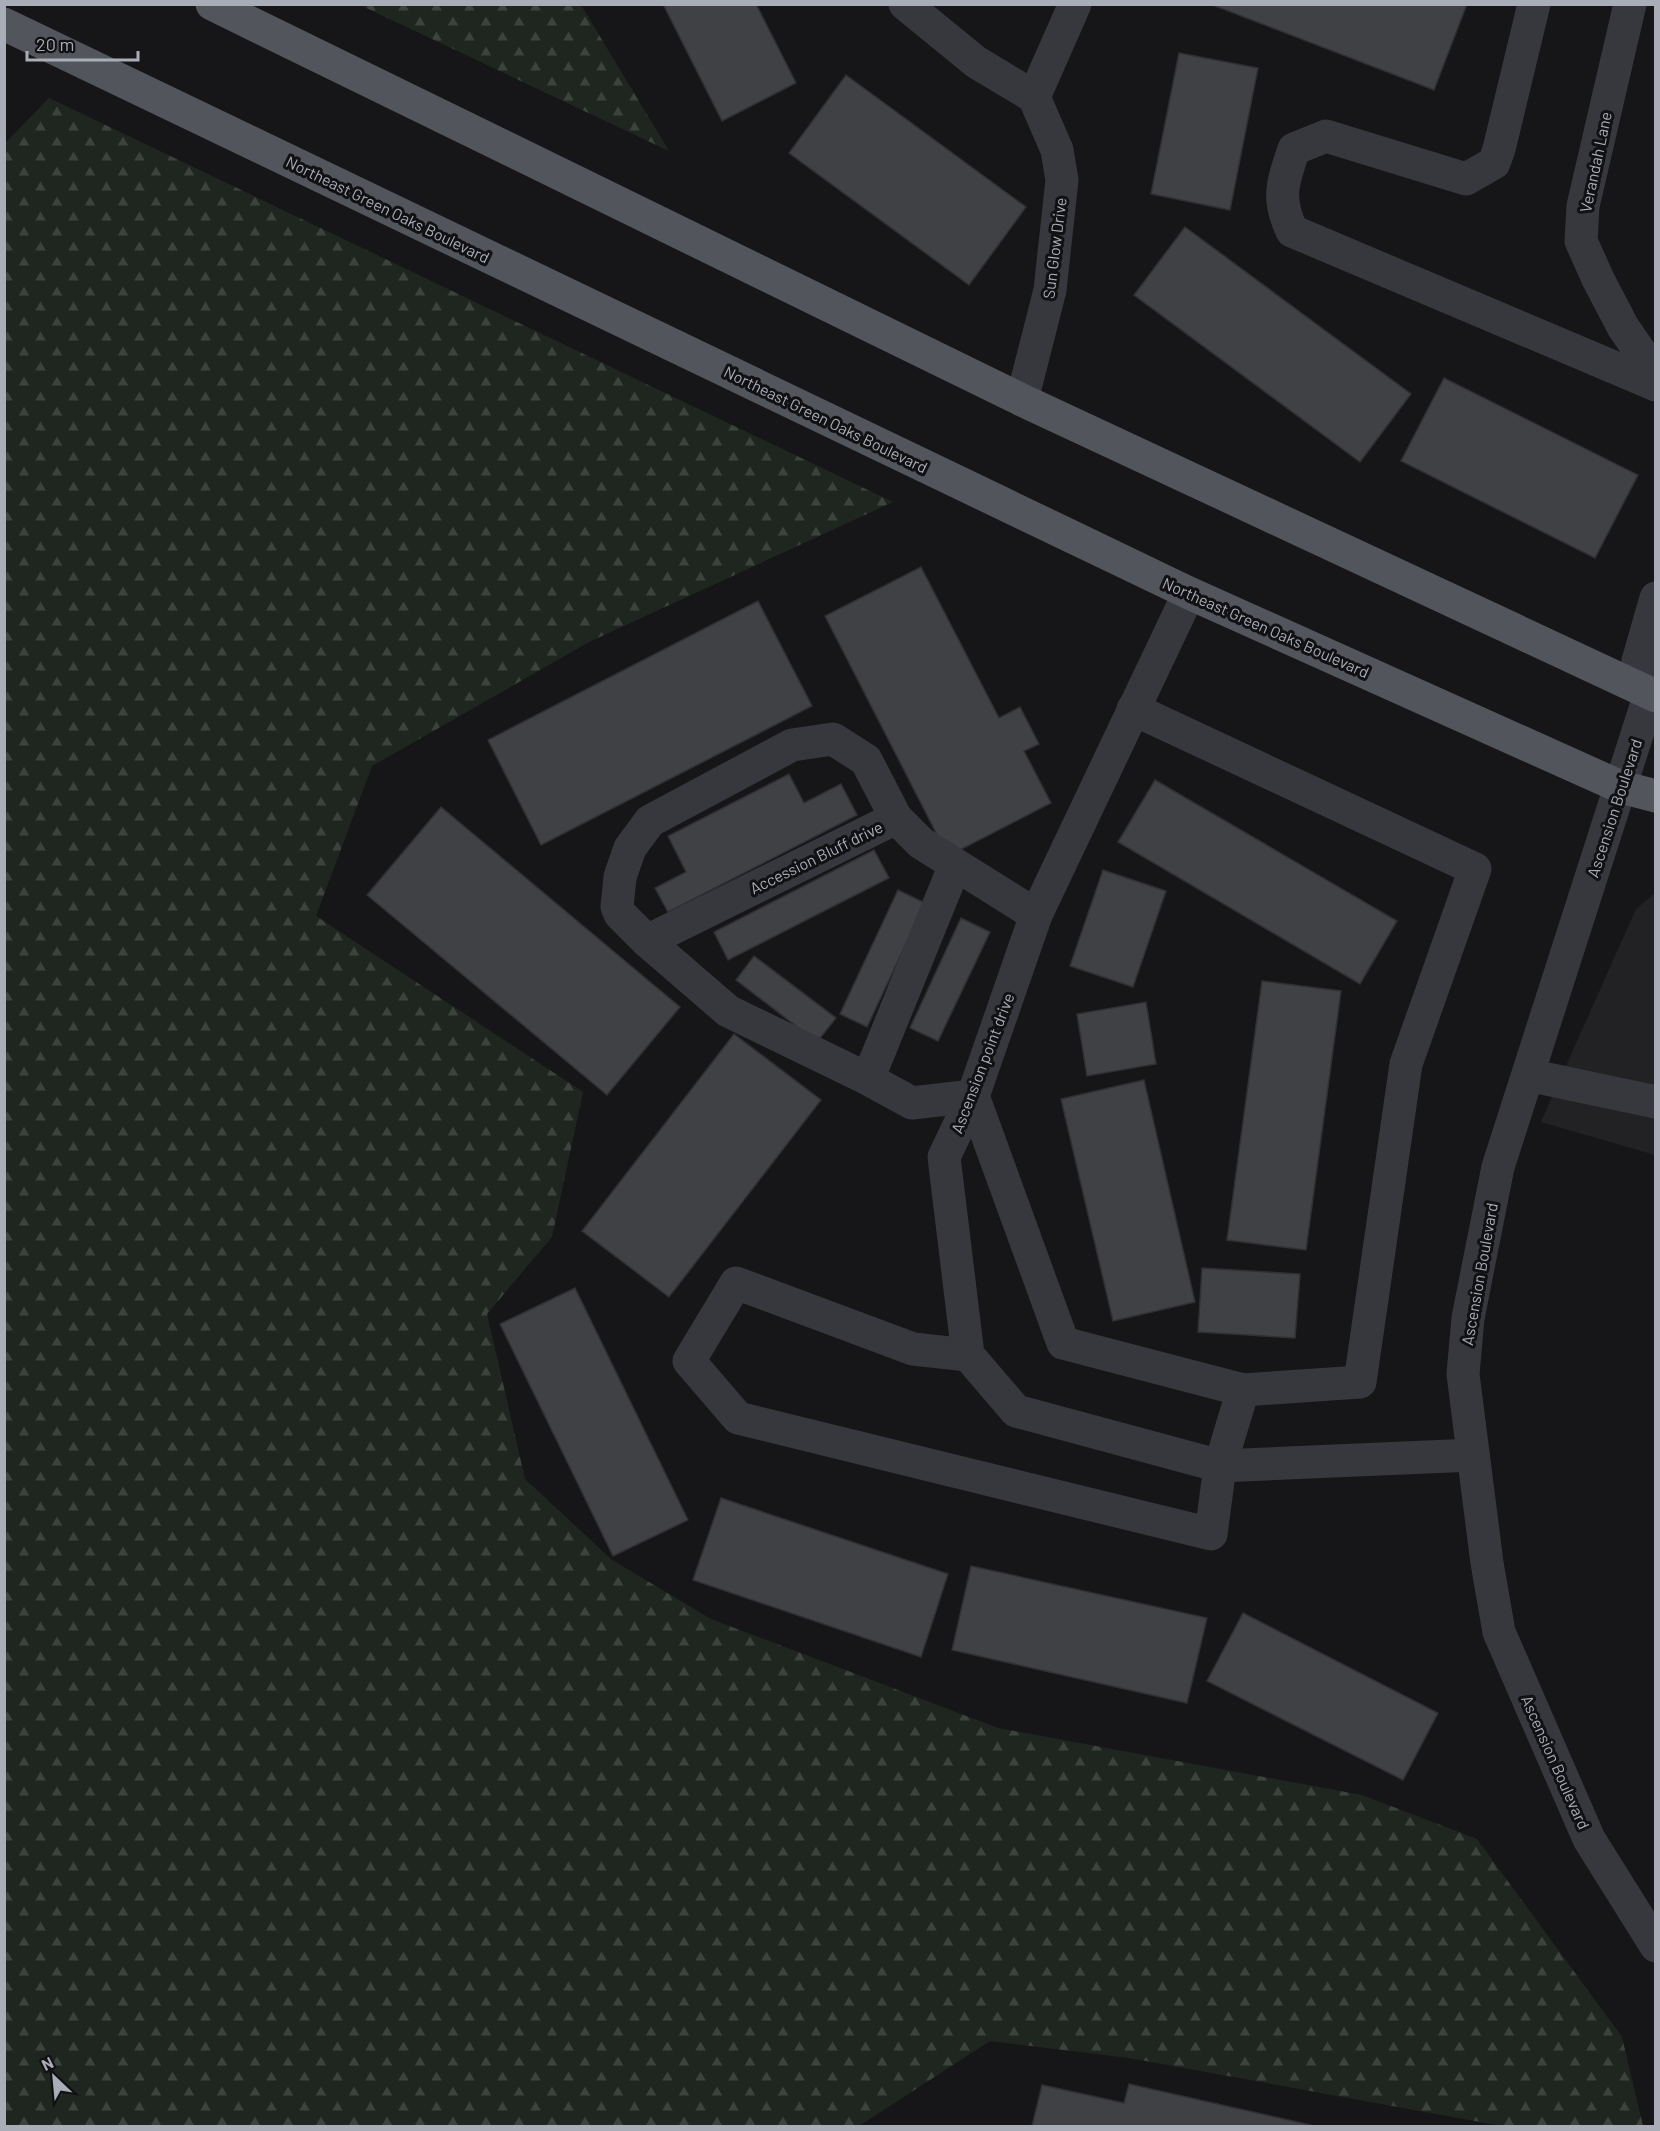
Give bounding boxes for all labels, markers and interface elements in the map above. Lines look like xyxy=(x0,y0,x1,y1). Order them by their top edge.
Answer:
scale bar xyxy=(27,24,138,62)
text: 20 m xyxy=(36,33,74,55)
street label: Verandah Lane xyxy=(1575,110,1615,214)
street label: Northeast Green Oaks Boulevard xyxy=(283,151,493,267)
street label: Sun Glow Drive xyxy=(1038,196,1070,300)
street label: Northeast Green Oaks Boulevard xyxy=(721,361,931,477)
street label: Northeast Green Oaks Boulevard xyxy=(1160,573,1372,681)
street label: Ascension Boulevard xyxy=(1583,736,1645,880)
street label: Accession Bluff drive xyxy=(746,817,886,897)
street label: Ascension point drive xyxy=(946,990,1018,1136)
street label: Ascension Boulevard xyxy=(1457,1201,1501,1347)
street label: Ascension Boulevard xyxy=(1518,1692,1594,1832)
north arrow xyxy=(24,2047,84,2107)
text: N xyxy=(38,2052,56,2074)

